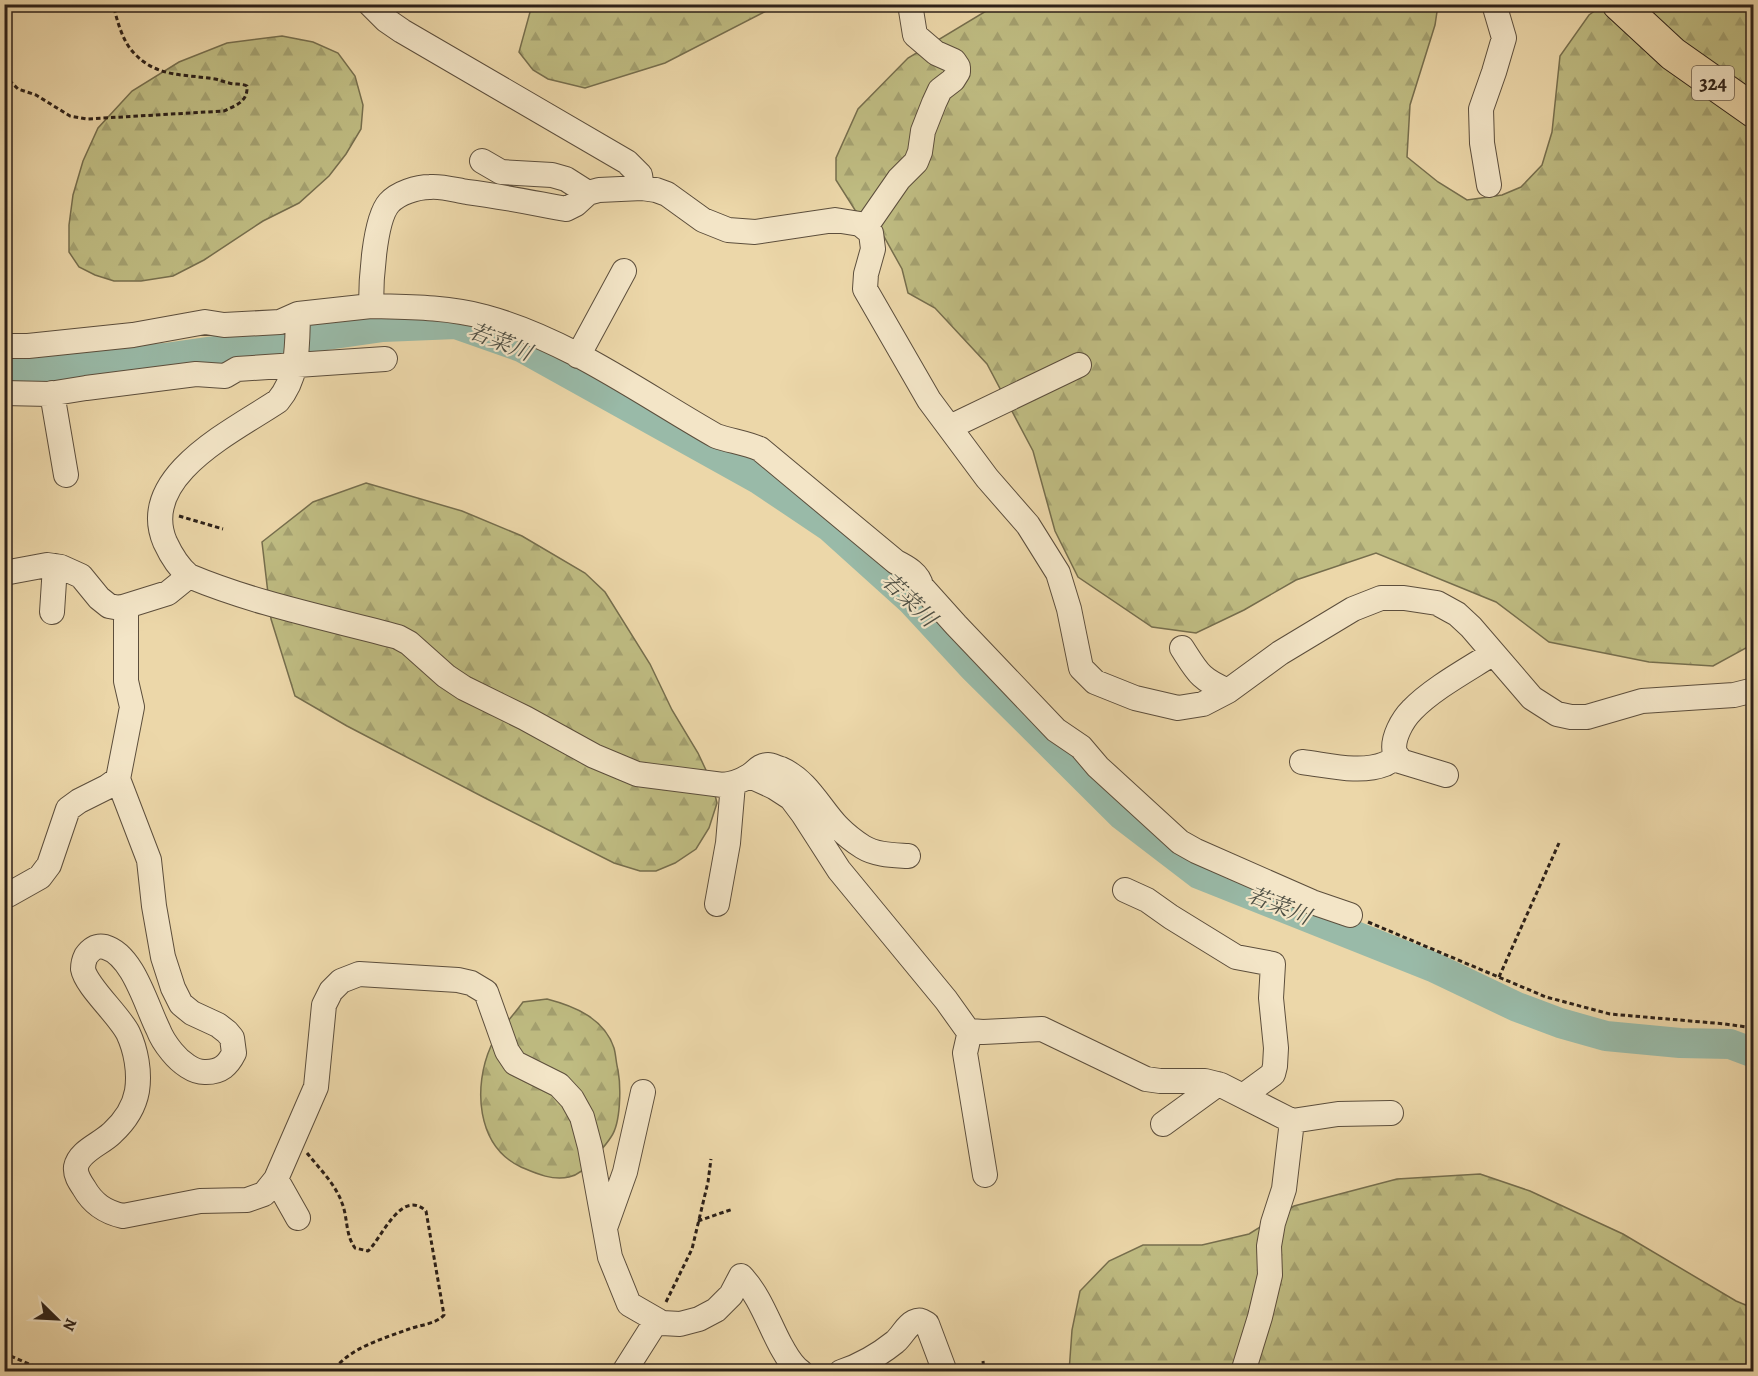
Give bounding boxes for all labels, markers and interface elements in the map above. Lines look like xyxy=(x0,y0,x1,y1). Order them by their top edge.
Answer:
road number: 324 xyxy=(1692,66,1734,100)
water label: 若菜川 xyxy=(464,316,538,369)
water label: 若菜川 xyxy=(875,566,945,635)
water label: 若菜川 xyxy=(1243,880,1317,933)
north arrow xyxy=(27,1289,87,1349)
text: N xyxy=(57,1315,82,1335)

